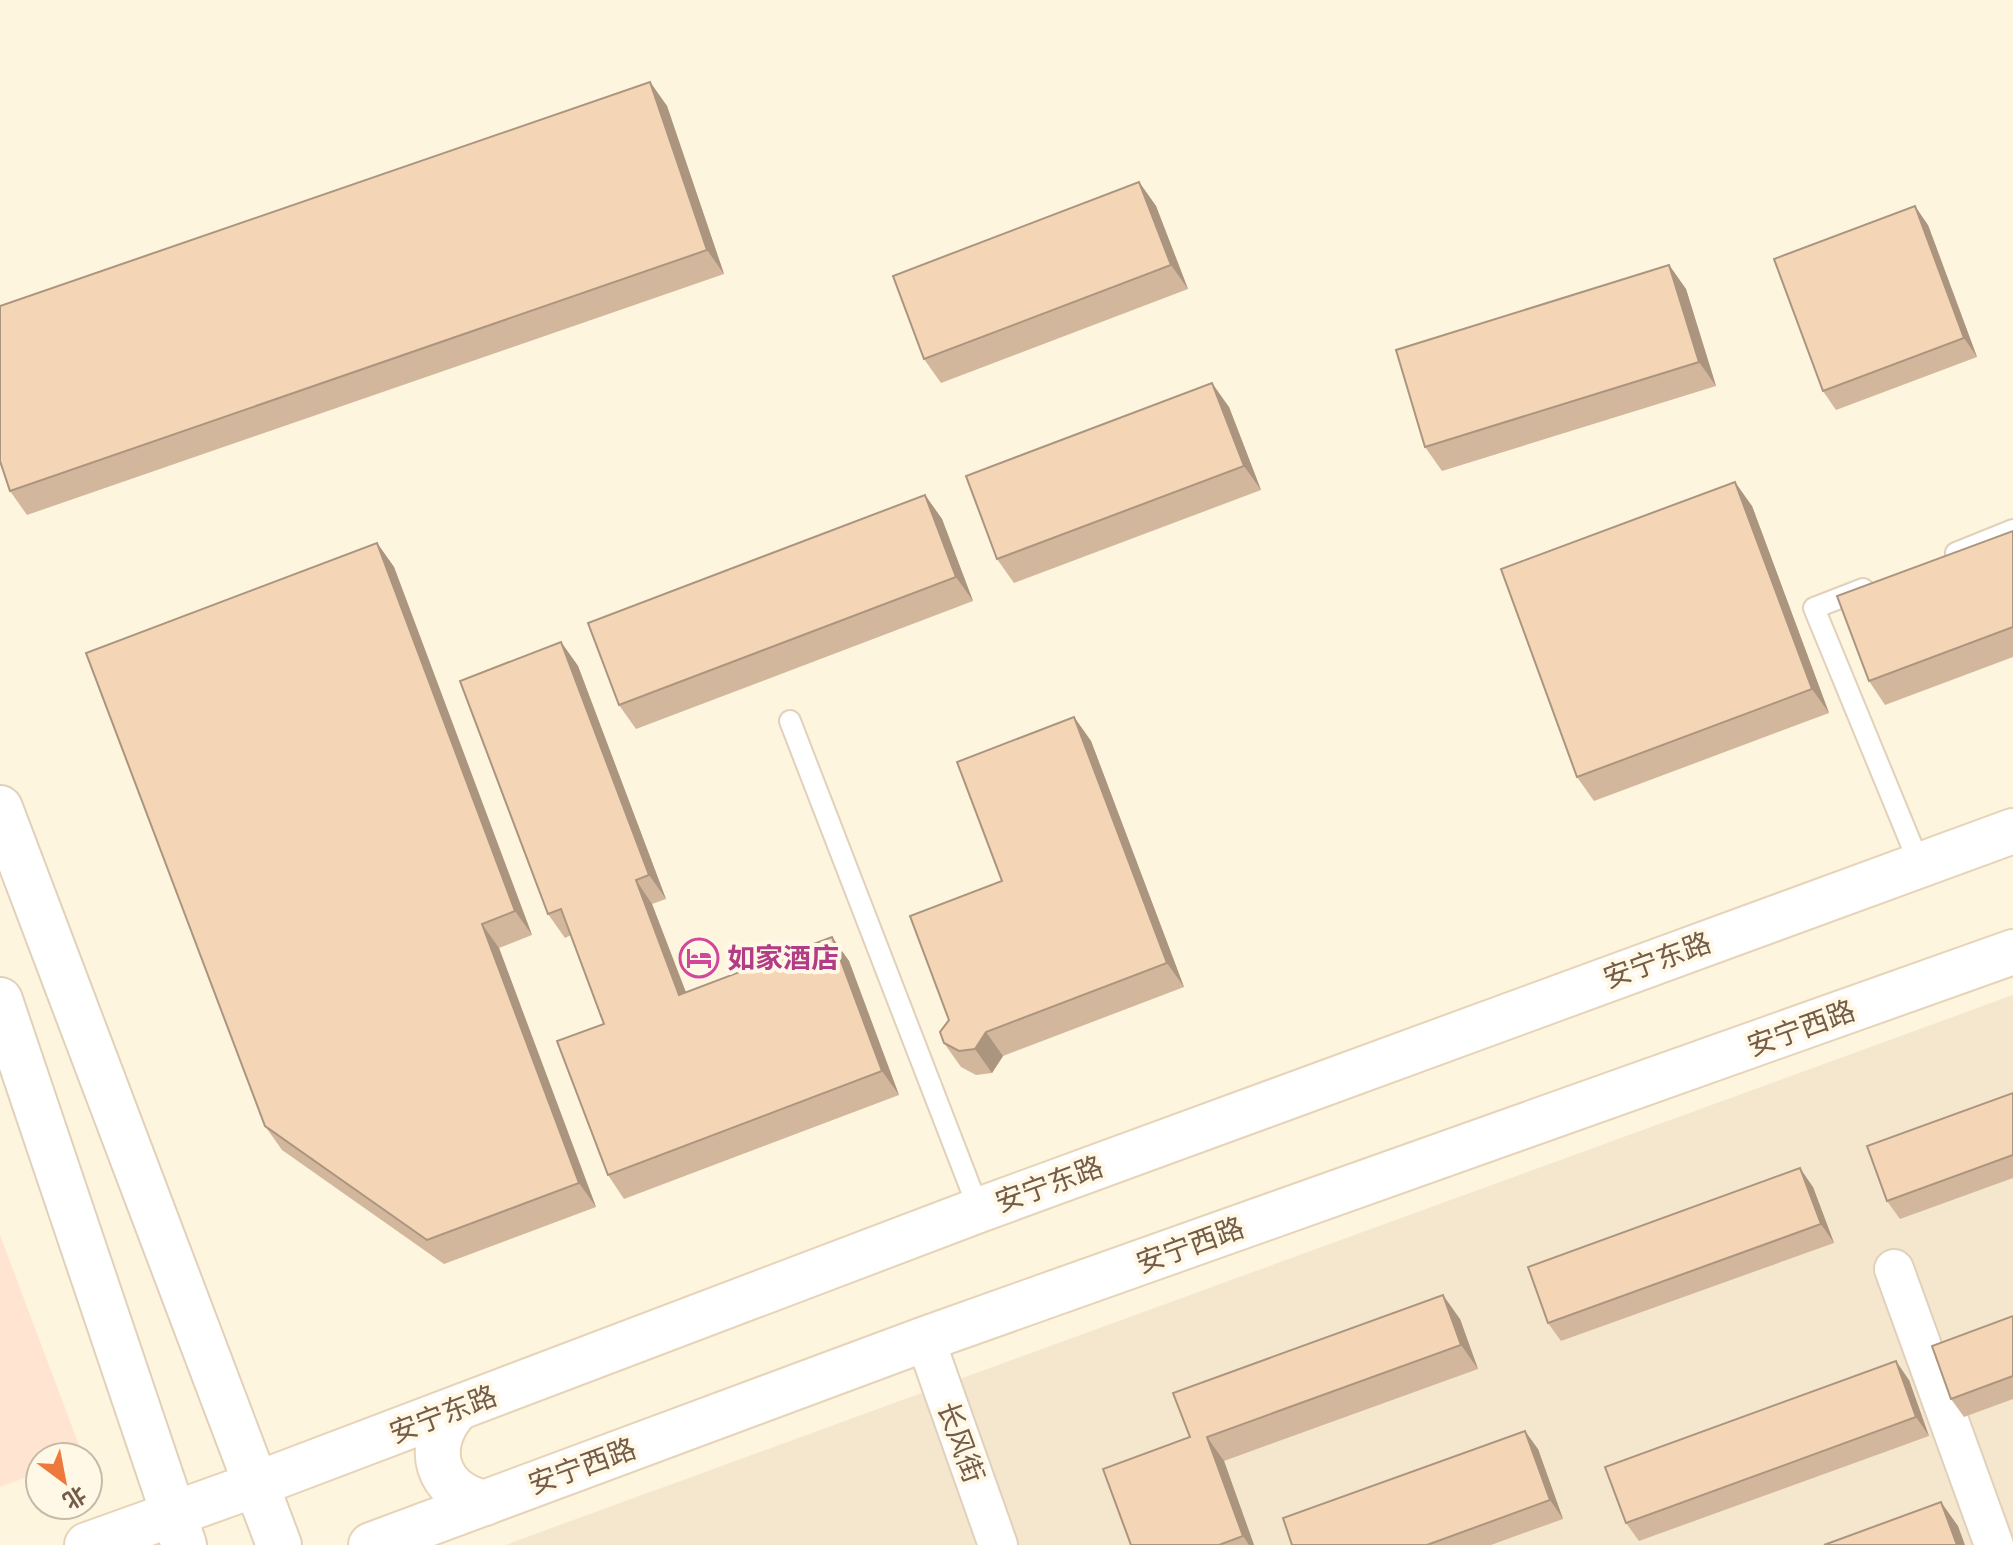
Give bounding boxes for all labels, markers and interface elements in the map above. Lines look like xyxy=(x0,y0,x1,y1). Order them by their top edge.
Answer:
street label: 安宁东路 xyxy=(1598,923,1716,996)
hotel icon: 如家酒店 xyxy=(678,937,720,979)
place label: 如家酒店 xyxy=(727,939,839,976)
street label: 安宁西路 xyxy=(1742,991,1860,1064)
street label: 安宁东路 xyxy=(990,1147,1108,1220)
street label: 安宁西路 xyxy=(1131,1208,1249,1281)
street label: 安宁东路 xyxy=(384,1376,502,1451)
street label: 长风街 xyxy=(930,1396,993,1488)
street label: 安宁西路 xyxy=(523,1429,641,1502)
north arrow xyxy=(24,1441,104,1521)
text: 北 xyxy=(58,1480,91,1516)

